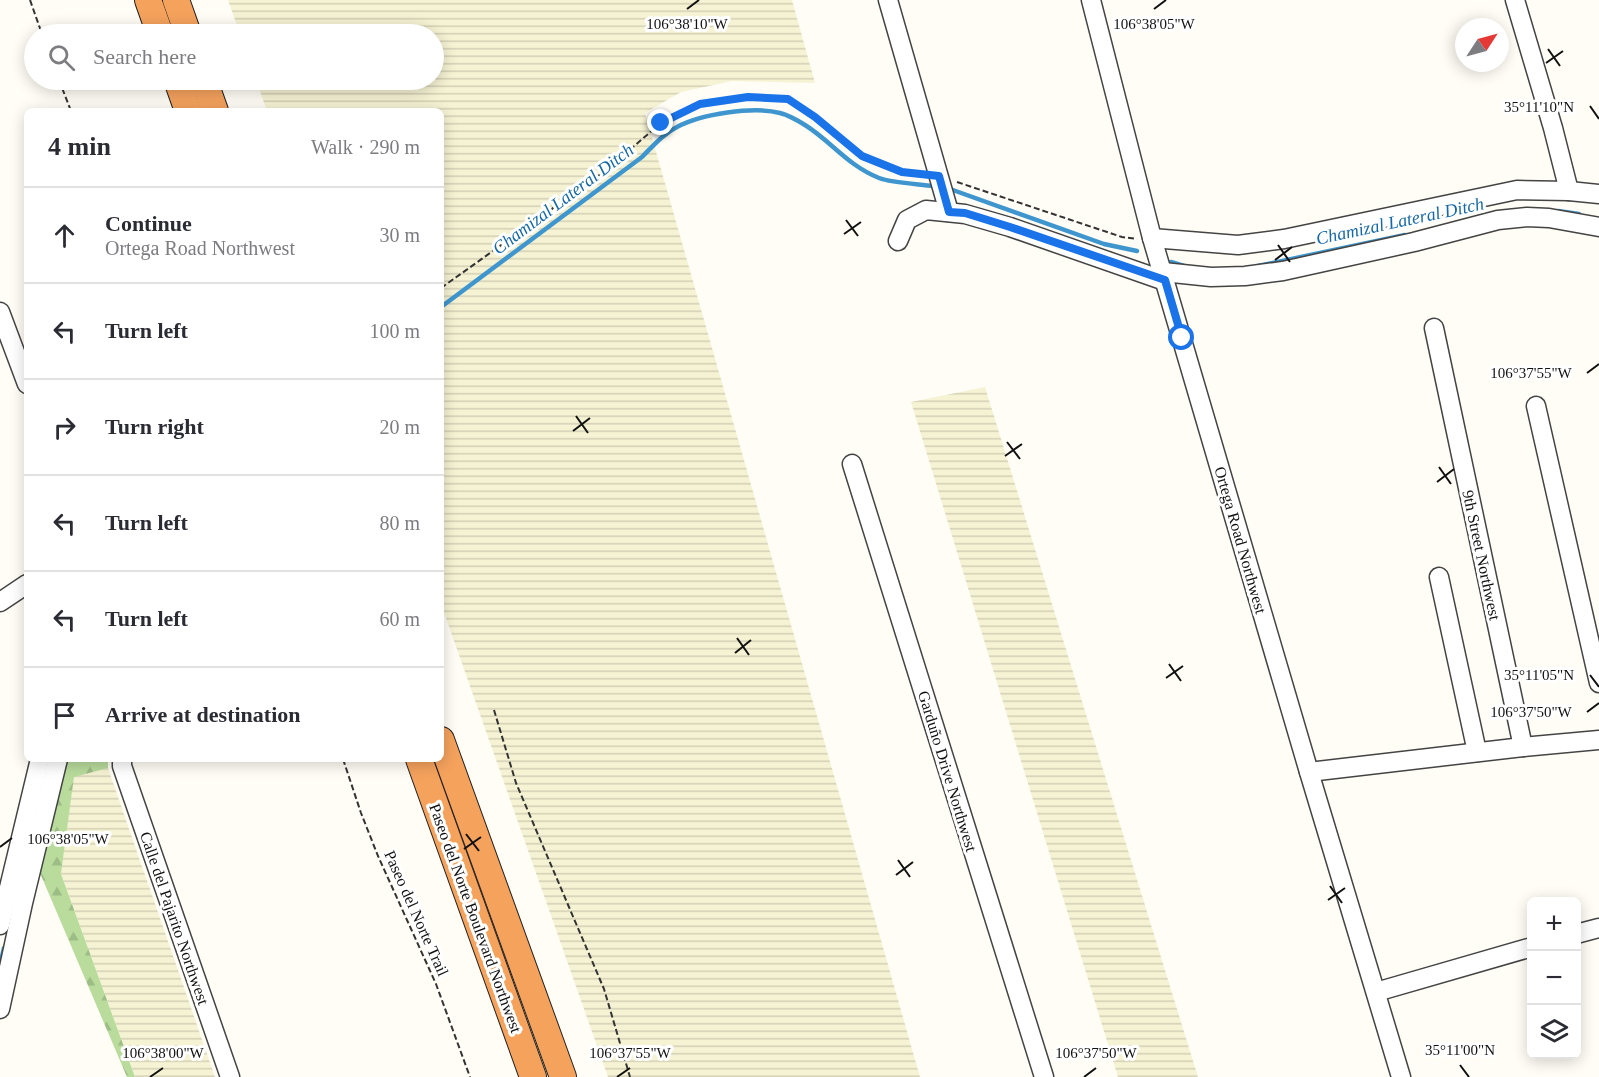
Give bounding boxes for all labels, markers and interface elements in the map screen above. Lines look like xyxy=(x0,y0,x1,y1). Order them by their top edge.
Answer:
text: 106°38'10"W xyxy=(646,16,729,32)
text: 106°38'05"W xyxy=(1113,16,1196,32)
north arrow xyxy=(1455,18,1509,72)
search box xyxy=(24,24,444,90)
icon: search xyxy=(45,41,78,74)
text: Search here xyxy=(93,44,196,69)
text: 35°11'10"N xyxy=(1504,99,1574,115)
route end xyxy=(647,109,673,135)
text: 4 min xyxy=(48,132,111,161)
text: Walk · 290 m xyxy=(311,136,420,158)
water label: Chamizal Lateral Ditch xyxy=(489,140,637,258)
water label: Chamizal Lateral Ditch xyxy=(1314,193,1486,249)
text: Continue xyxy=(105,211,192,236)
icon: ahead xyxy=(48,219,81,252)
text: 30 m xyxy=(379,224,420,246)
text: Ortega Road Northwest xyxy=(105,237,295,259)
icon: left xyxy=(48,315,81,348)
text: Turn left xyxy=(105,318,188,343)
text: 100 m xyxy=(369,320,420,342)
route start xyxy=(1168,324,1194,350)
text: 106°37'55"W xyxy=(1490,365,1573,381)
icon: right xyxy=(48,411,81,444)
text: Turn right xyxy=(105,414,204,439)
text: 20 m xyxy=(379,416,420,438)
street label: Ortega Road Northwest xyxy=(1210,465,1270,616)
street label: 9th Street Northwest xyxy=(1459,489,1504,622)
icon: left xyxy=(48,507,81,540)
text: Turn left xyxy=(105,510,188,535)
text: 80 m xyxy=(379,512,420,534)
icon: left xyxy=(48,603,81,636)
text: Turn left xyxy=(105,606,188,631)
text: 60 m xyxy=(379,608,420,630)
text: 35°11'05"N xyxy=(1504,667,1574,683)
street label: Garduño Drive Northwest xyxy=(915,689,980,854)
icon: arrive xyxy=(48,699,81,732)
text: Arrive at destination xyxy=(105,702,301,727)
text: 106°37'50"W xyxy=(1490,704,1573,720)
street label: Paseo del Norte Boulevard Northwest xyxy=(426,801,525,1036)
street label: Calle del Pajarito Northwest xyxy=(136,829,212,1008)
text: 106°38'05"W xyxy=(27,831,110,847)
street label: Paseo del Norte Trail xyxy=(381,848,452,979)
map controls xyxy=(1527,897,1581,1059)
button: + xyxy=(1527,897,1581,951)
button: − xyxy=(1527,951,1581,1005)
button: layers xyxy=(1527,1005,1581,1059)
text: 35°11'00"N xyxy=(1425,1042,1495,1058)
text: 106°38'00"W xyxy=(122,1045,205,1061)
text: 106°37'55"W xyxy=(589,1045,672,1061)
text: 106°37'50"W xyxy=(1055,1045,1138,1061)

